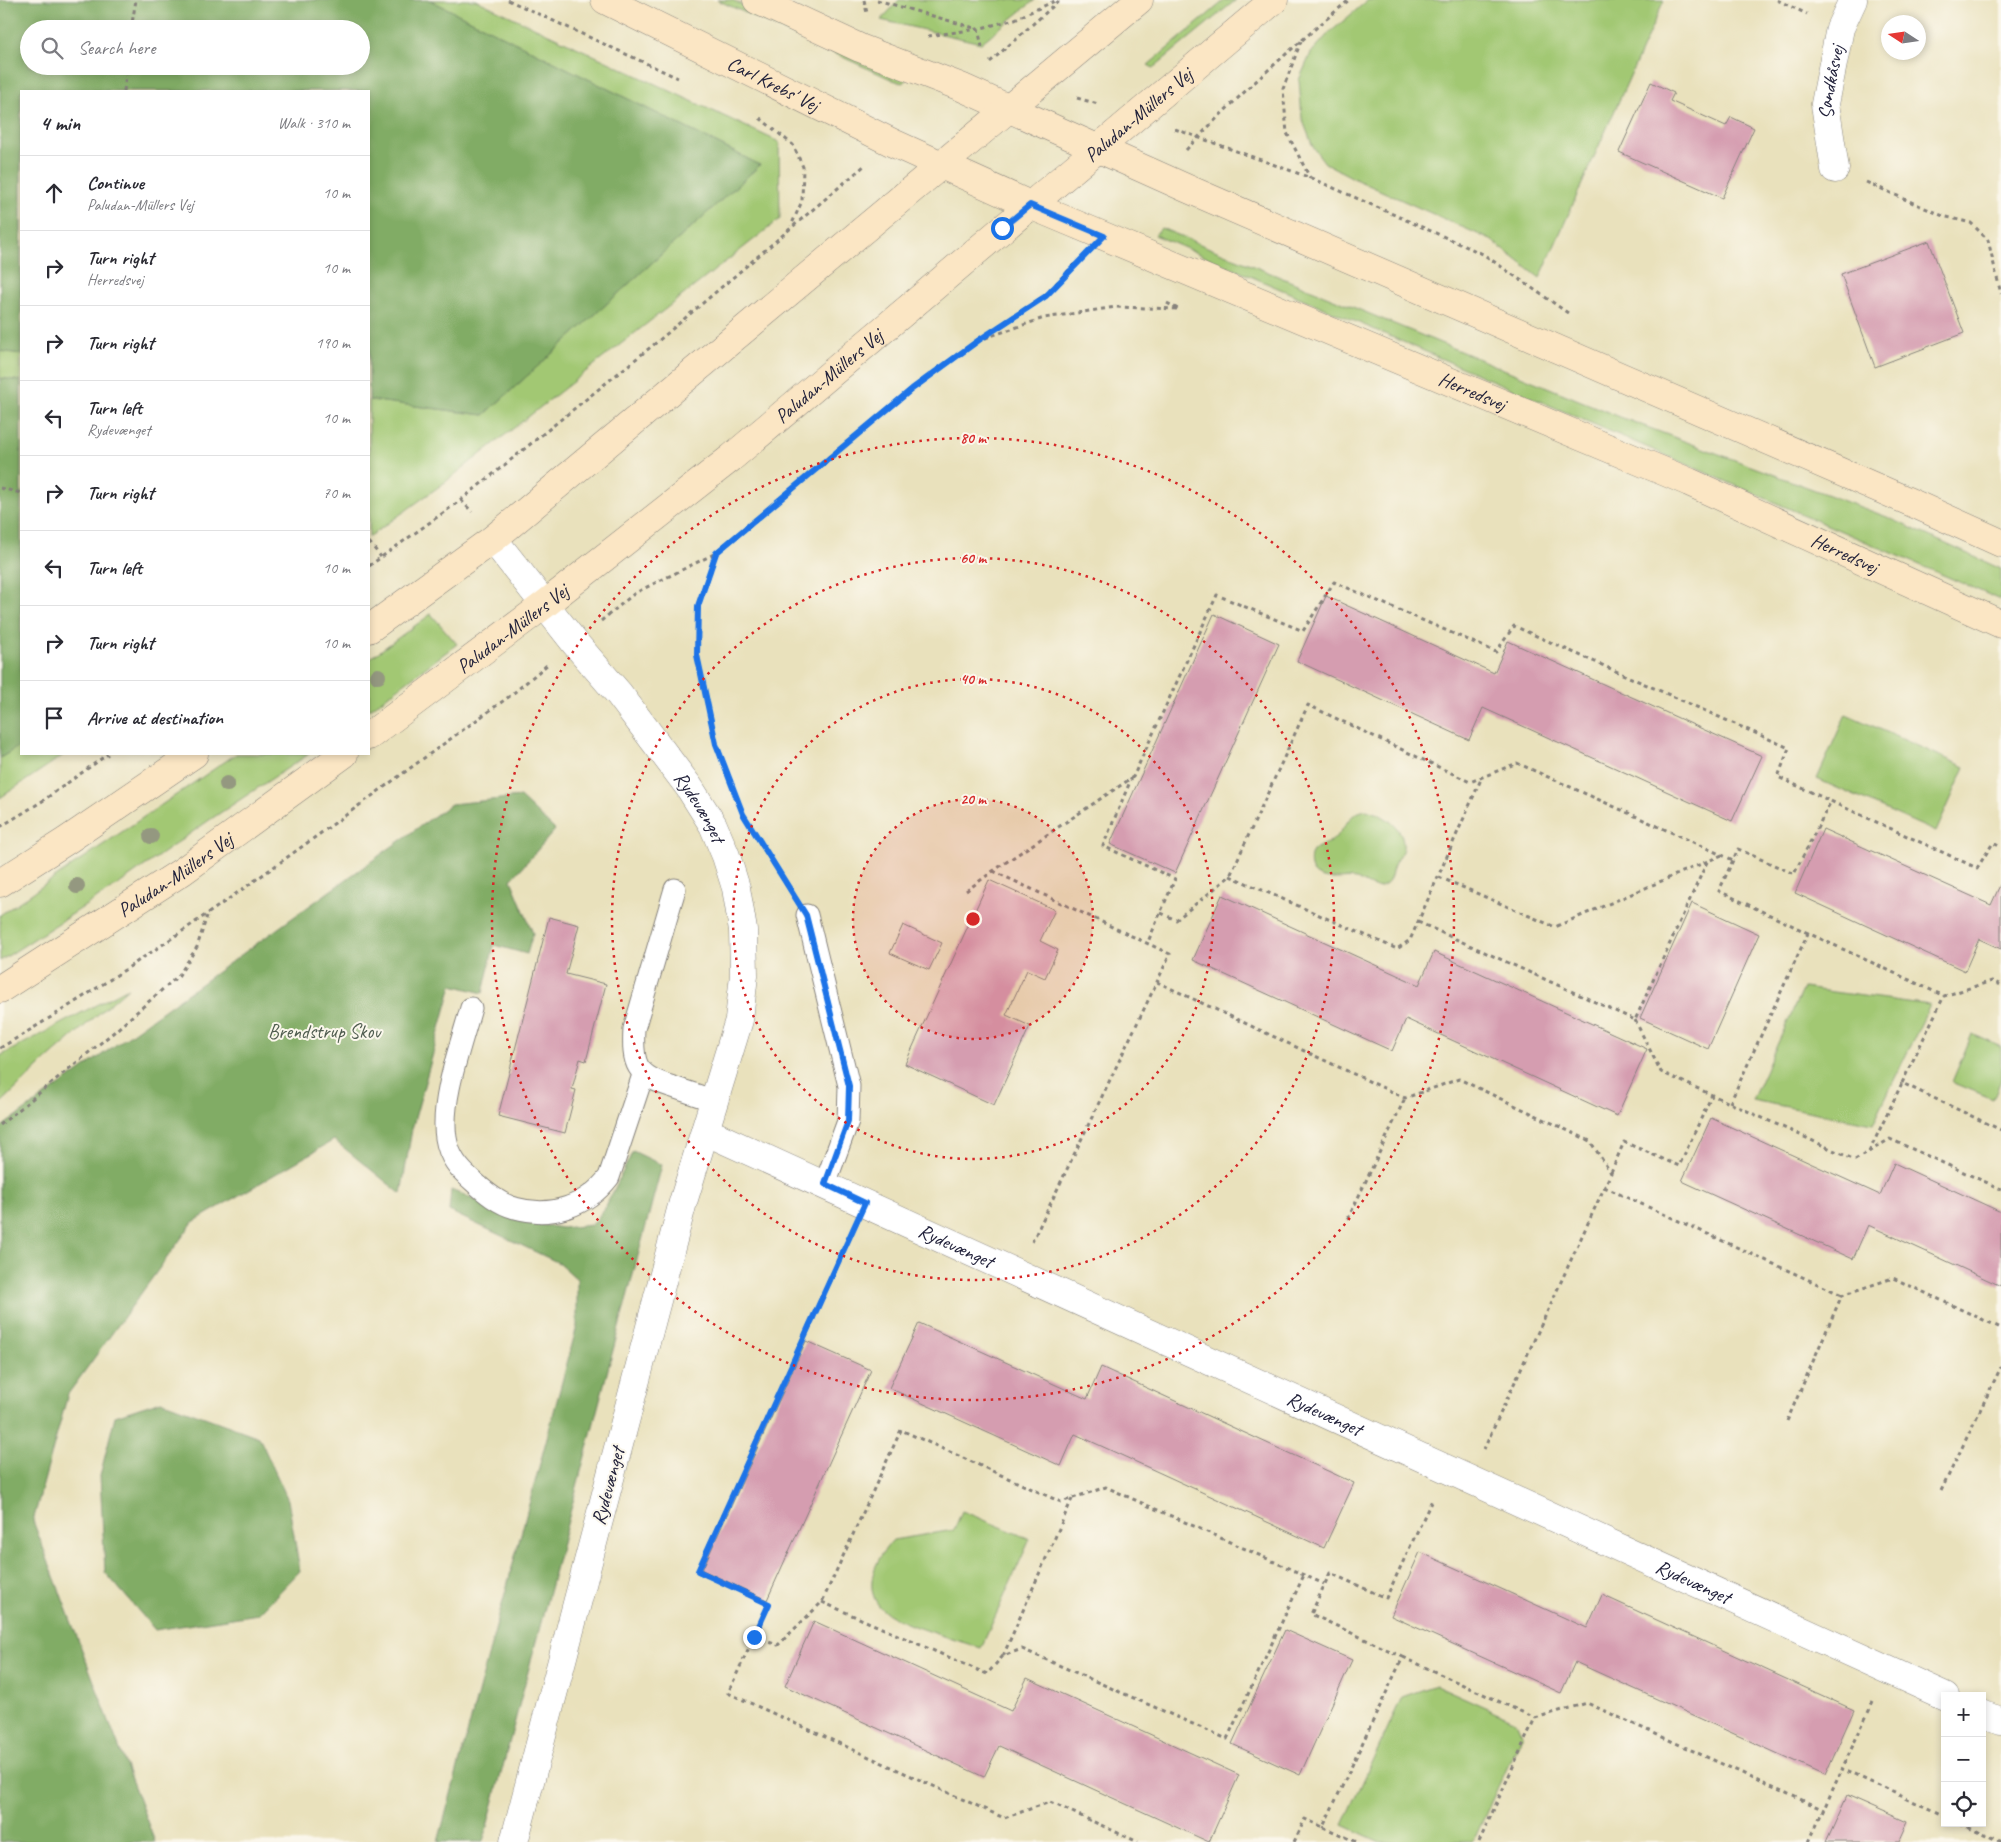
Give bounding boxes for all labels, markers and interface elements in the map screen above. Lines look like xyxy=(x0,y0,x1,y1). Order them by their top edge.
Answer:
north arrow xyxy=(1881,15,1926,60)
search box xyxy=(20,20,370,75)
icon: search xyxy=(38,34,66,62)
text: Search here xyxy=(78,36,155,60)
street label: Sandkåsvej xyxy=(1812,41,1849,121)
street label: Carl Krebs' Vej xyxy=(723,50,825,118)
street label: Paludan-Müllers Vej xyxy=(1079,60,1199,167)
text: 4 min xyxy=(40,110,80,136)
text: Walk · 310 m xyxy=(278,113,350,133)
text: Continue xyxy=(87,171,144,195)
icon: ahead xyxy=(40,179,68,207)
text: 10 m xyxy=(323,183,350,203)
text: Paludan-Müllers Vej xyxy=(87,195,194,215)
route start xyxy=(991,217,1014,240)
text: Turn right xyxy=(87,246,154,270)
icon: right xyxy=(40,254,68,282)
text: 10 m xyxy=(323,258,350,278)
text: Herredsvej xyxy=(87,270,143,290)
street label: Paludan-Müllers Vej xyxy=(769,321,890,428)
icon: right xyxy=(40,329,68,357)
text: Turn right xyxy=(87,331,154,355)
text: 190 m xyxy=(316,333,350,353)
street label: Herredsvej xyxy=(1435,366,1512,417)
text: Turn left xyxy=(87,396,142,420)
icon: left xyxy=(40,404,68,432)
text: 10 m xyxy=(323,408,350,428)
text: Rydevænget xyxy=(87,420,151,440)
text: 80 m xyxy=(960,429,987,448)
icon: right xyxy=(40,479,68,507)
text: Turn right xyxy=(87,481,154,505)
text: 70 m xyxy=(323,483,350,503)
street label: Herredsvej xyxy=(1808,527,1884,580)
text: 60 m xyxy=(960,549,987,568)
icon: left xyxy=(40,554,68,582)
text: Turn left xyxy=(87,556,142,580)
text: 10 m xyxy=(323,558,350,578)
street label: Paludan-Müllers Vej xyxy=(451,577,575,679)
icon: right xyxy=(40,629,68,657)
text: Turn right xyxy=(87,631,154,655)
text: 10 m xyxy=(323,633,350,653)
text: 40 m xyxy=(960,670,987,689)
icon: arrive xyxy=(40,704,68,732)
text: Arrive at destination xyxy=(87,706,223,730)
street label: Rydevænget xyxy=(669,766,733,849)
text: 20 m xyxy=(960,790,987,809)
street label: Paludan-Müllers Vej xyxy=(113,825,240,922)
centre of rings xyxy=(964,910,982,928)
park label: Brendstrup Skov xyxy=(268,1019,382,1044)
street label: Rydevænget xyxy=(915,1218,1001,1275)
street label: Rydevænget xyxy=(1283,1386,1369,1443)
street label: Rydevænget xyxy=(586,1441,631,1528)
street label: Rydevænget xyxy=(1652,1553,1738,1611)
route end xyxy=(743,1626,766,1649)
map controls xyxy=(1941,1692,1986,1827)
button: + xyxy=(1941,1692,1986,1737)
button: − xyxy=(1941,1737,1986,1782)
button: locate xyxy=(1941,1782,1986,1827)

